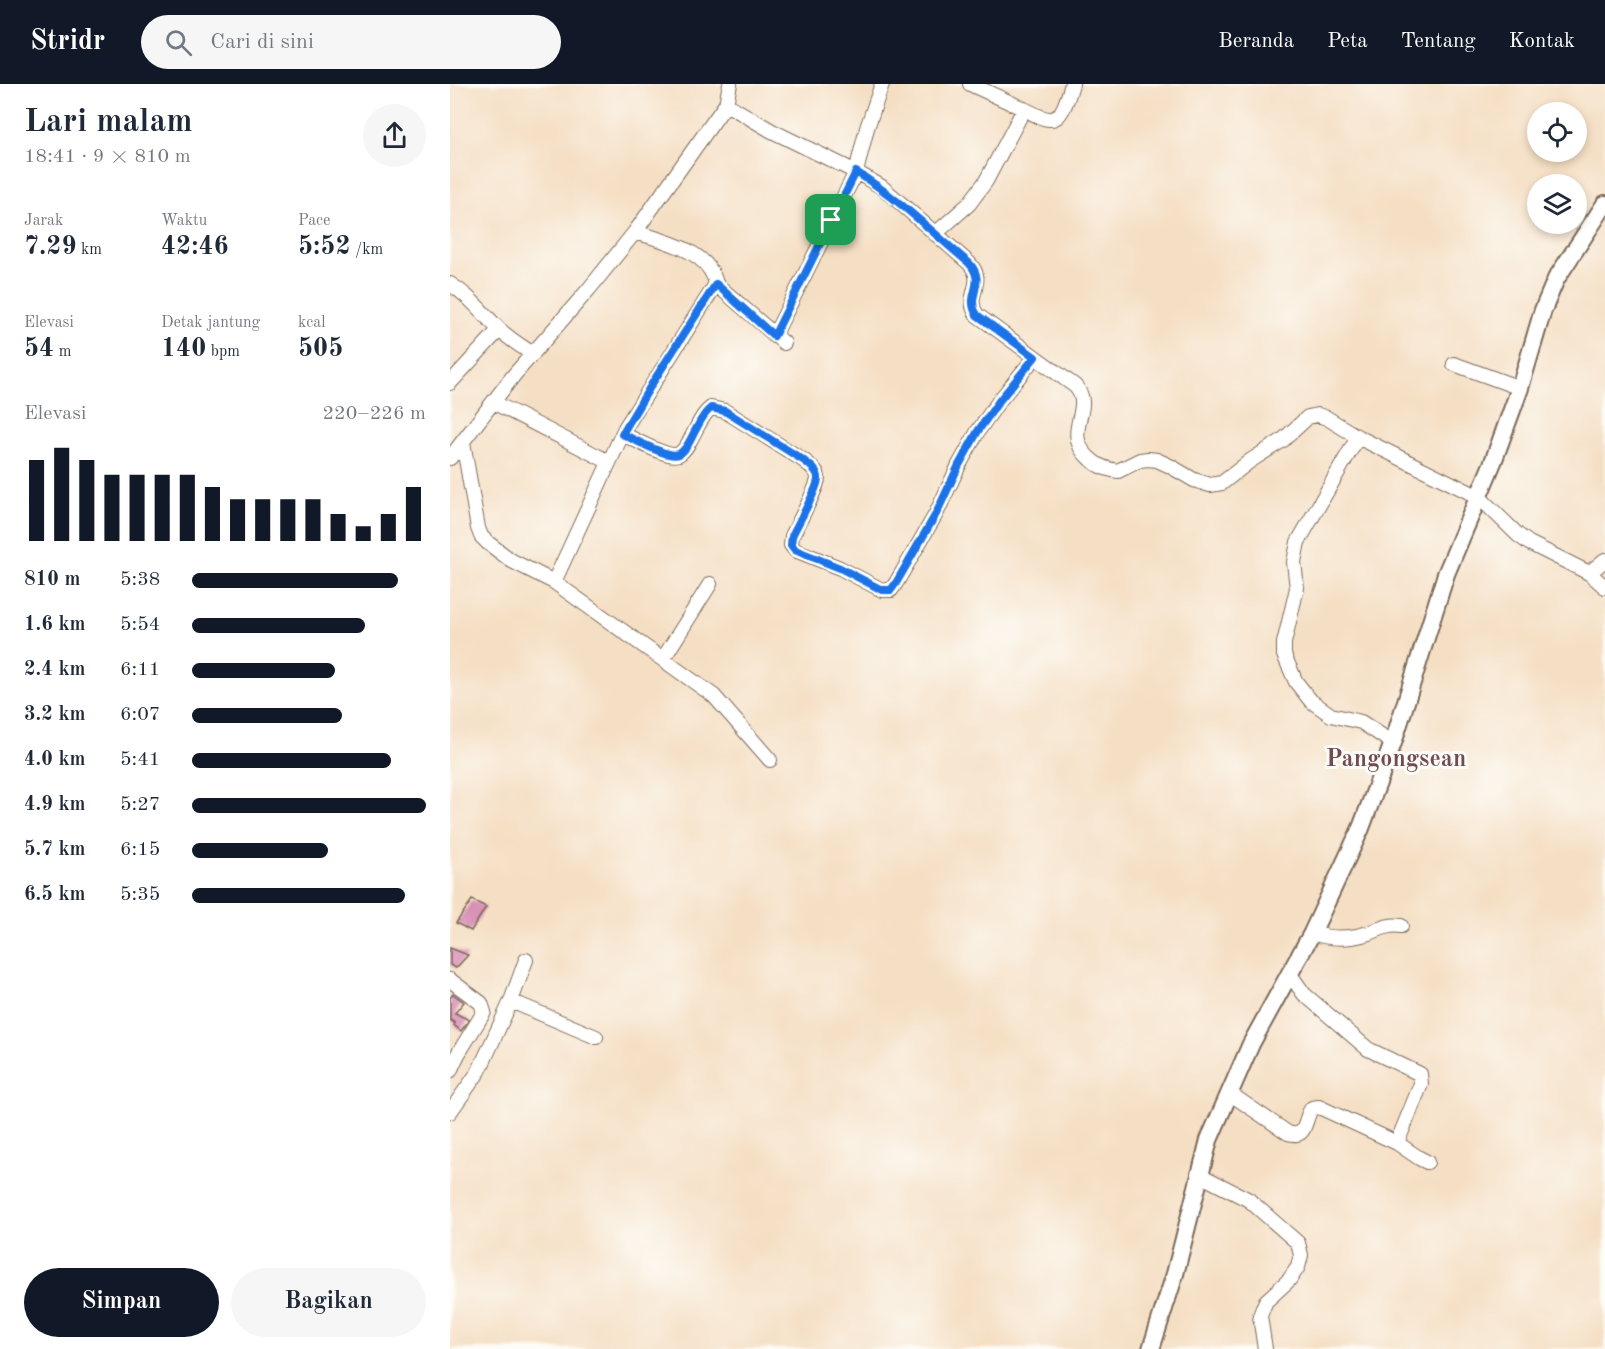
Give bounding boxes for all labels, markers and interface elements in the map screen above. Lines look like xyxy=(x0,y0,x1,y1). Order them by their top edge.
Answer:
search box xyxy=(141,15,561,69)
icon: search xyxy=(162,26,195,59)
text: Stridr xyxy=(30,28,105,56)
text: Cari di sini xyxy=(210,31,314,53)
text: Beranda xyxy=(1218,31,1294,52)
text: Peta xyxy=(1327,31,1368,52)
text: Tentang xyxy=(1401,31,1476,52)
text: Kontak xyxy=(1509,31,1575,52)
map controls xyxy=(1527,102,1587,234)
button: locate xyxy=(1527,102,1587,162)
button: share xyxy=(363,104,426,167)
text: Lari malam xyxy=(24,106,193,139)
text: 18:41 · 9 × 810 m xyxy=(24,147,191,167)
button: layers xyxy=(1527,174,1587,234)
pin xyxy=(805,194,856,245)
icon: arrive xyxy=(814,203,847,236)
text: Jarak xyxy=(24,213,63,229)
text: Waktu xyxy=(161,213,207,229)
text: Pace xyxy=(298,213,330,229)
text: 7.29 xyxy=(24,234,77,260)
text: 42:46 xyxy=(161,234,229,260)
text: 5:52 xyxy=(298,234,351,260)
text: km xyxy=(77,242,102,258)
text: /km xyxy=(351,242,383,258)
text: Elevasi xyxy=(24,315,74,331)
text: Detak jantung xyxy=(161,315,260,331)
text: kcal xyxy=(298,315,326,331)
text: 54 xyxy=(24,336,54,362)
text: 140 xyxy=(161,336,206,362)
text: 505 xyxy=(298,336,343,362)
text: m xyxy=(54,344,71,360)
text: bpm xyxy=(206,344,240,360)
text: Elevasi xyxy=(24,404,86,424)
text: 220–226 m xyxy=(323,404,426,424)
text: 810 m xyxy=(24,570,80,590)
text: 5:38 xyxy=(120,570,160,590)
text: 1.6 km xyxy=(24,615,86,635)
text: 5:54 xyxy=(120,615,160,635)
text: 2.4 km xyxy=(24,660,86,680)
text: 6:11 xyxy=(120,660,160,680)
text: 3.2 km xyxy=(24,705,86,725)
text: 6:07 xyxy=(120,705,160,725)
district label: Pangongsean xyxy=(1326,748,1466,772)
text: 4.0 km xyxy=(24,750,86,770)
text: 5:41 xyxy=(120,750,160,770)
text: 4.9 km xyxy=(24,795,86,815)
text: 5:27 xyxy=(120,795,160,815)
text: 5.7 km xyxy=(24,840,86,860)
text: 6:15 xyxy=(120,840,160,860)
text: 6.5 km xyxy=(24,885,86,905)
text: 5:35 xyxy=(120,885,160,905)
button: Simpan xyxy=(24,1268,219,1337)
button: Bagikan xyxy=(231,1268,426,1337)

